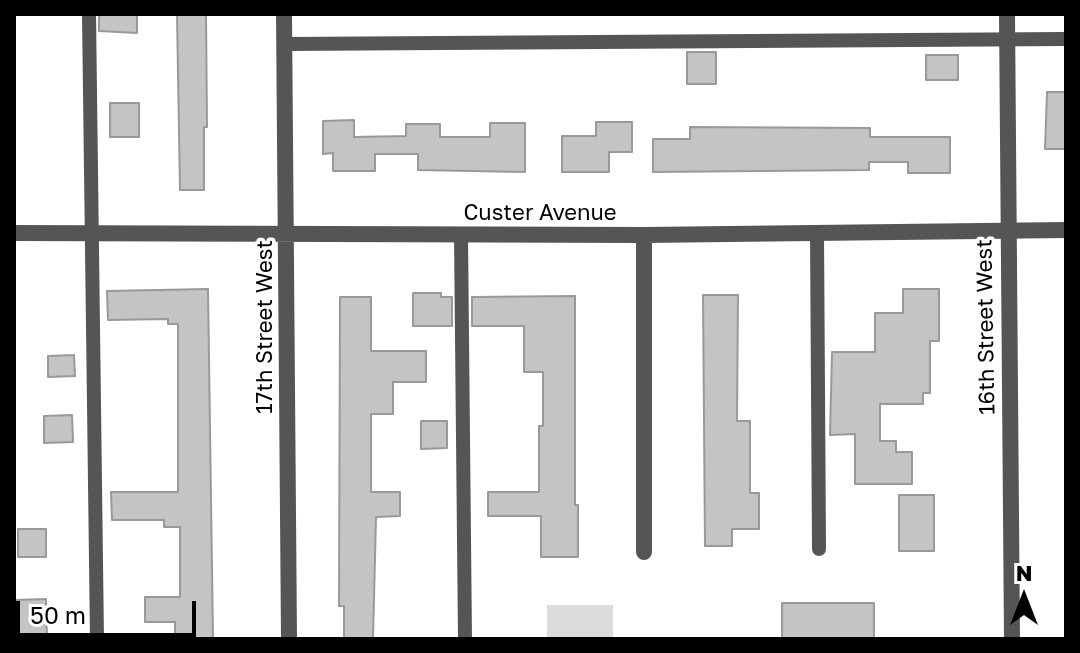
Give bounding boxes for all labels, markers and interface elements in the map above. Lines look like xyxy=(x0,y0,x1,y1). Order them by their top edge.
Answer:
street label: Custer Avenue xyxy=(463,200,617,226)
street label: 16th Street West xyxy=(971,239,1001,415)
street label: 17th Street West xyxy=(252,240,278,414)
north arrow xyxy=(984,557,1064,637)
text: N xyxy=(1016,559,1032,586)
scale bar xyxy=(20,585,200,635)
text: 50 m xyxy=(30,600,86,629)

